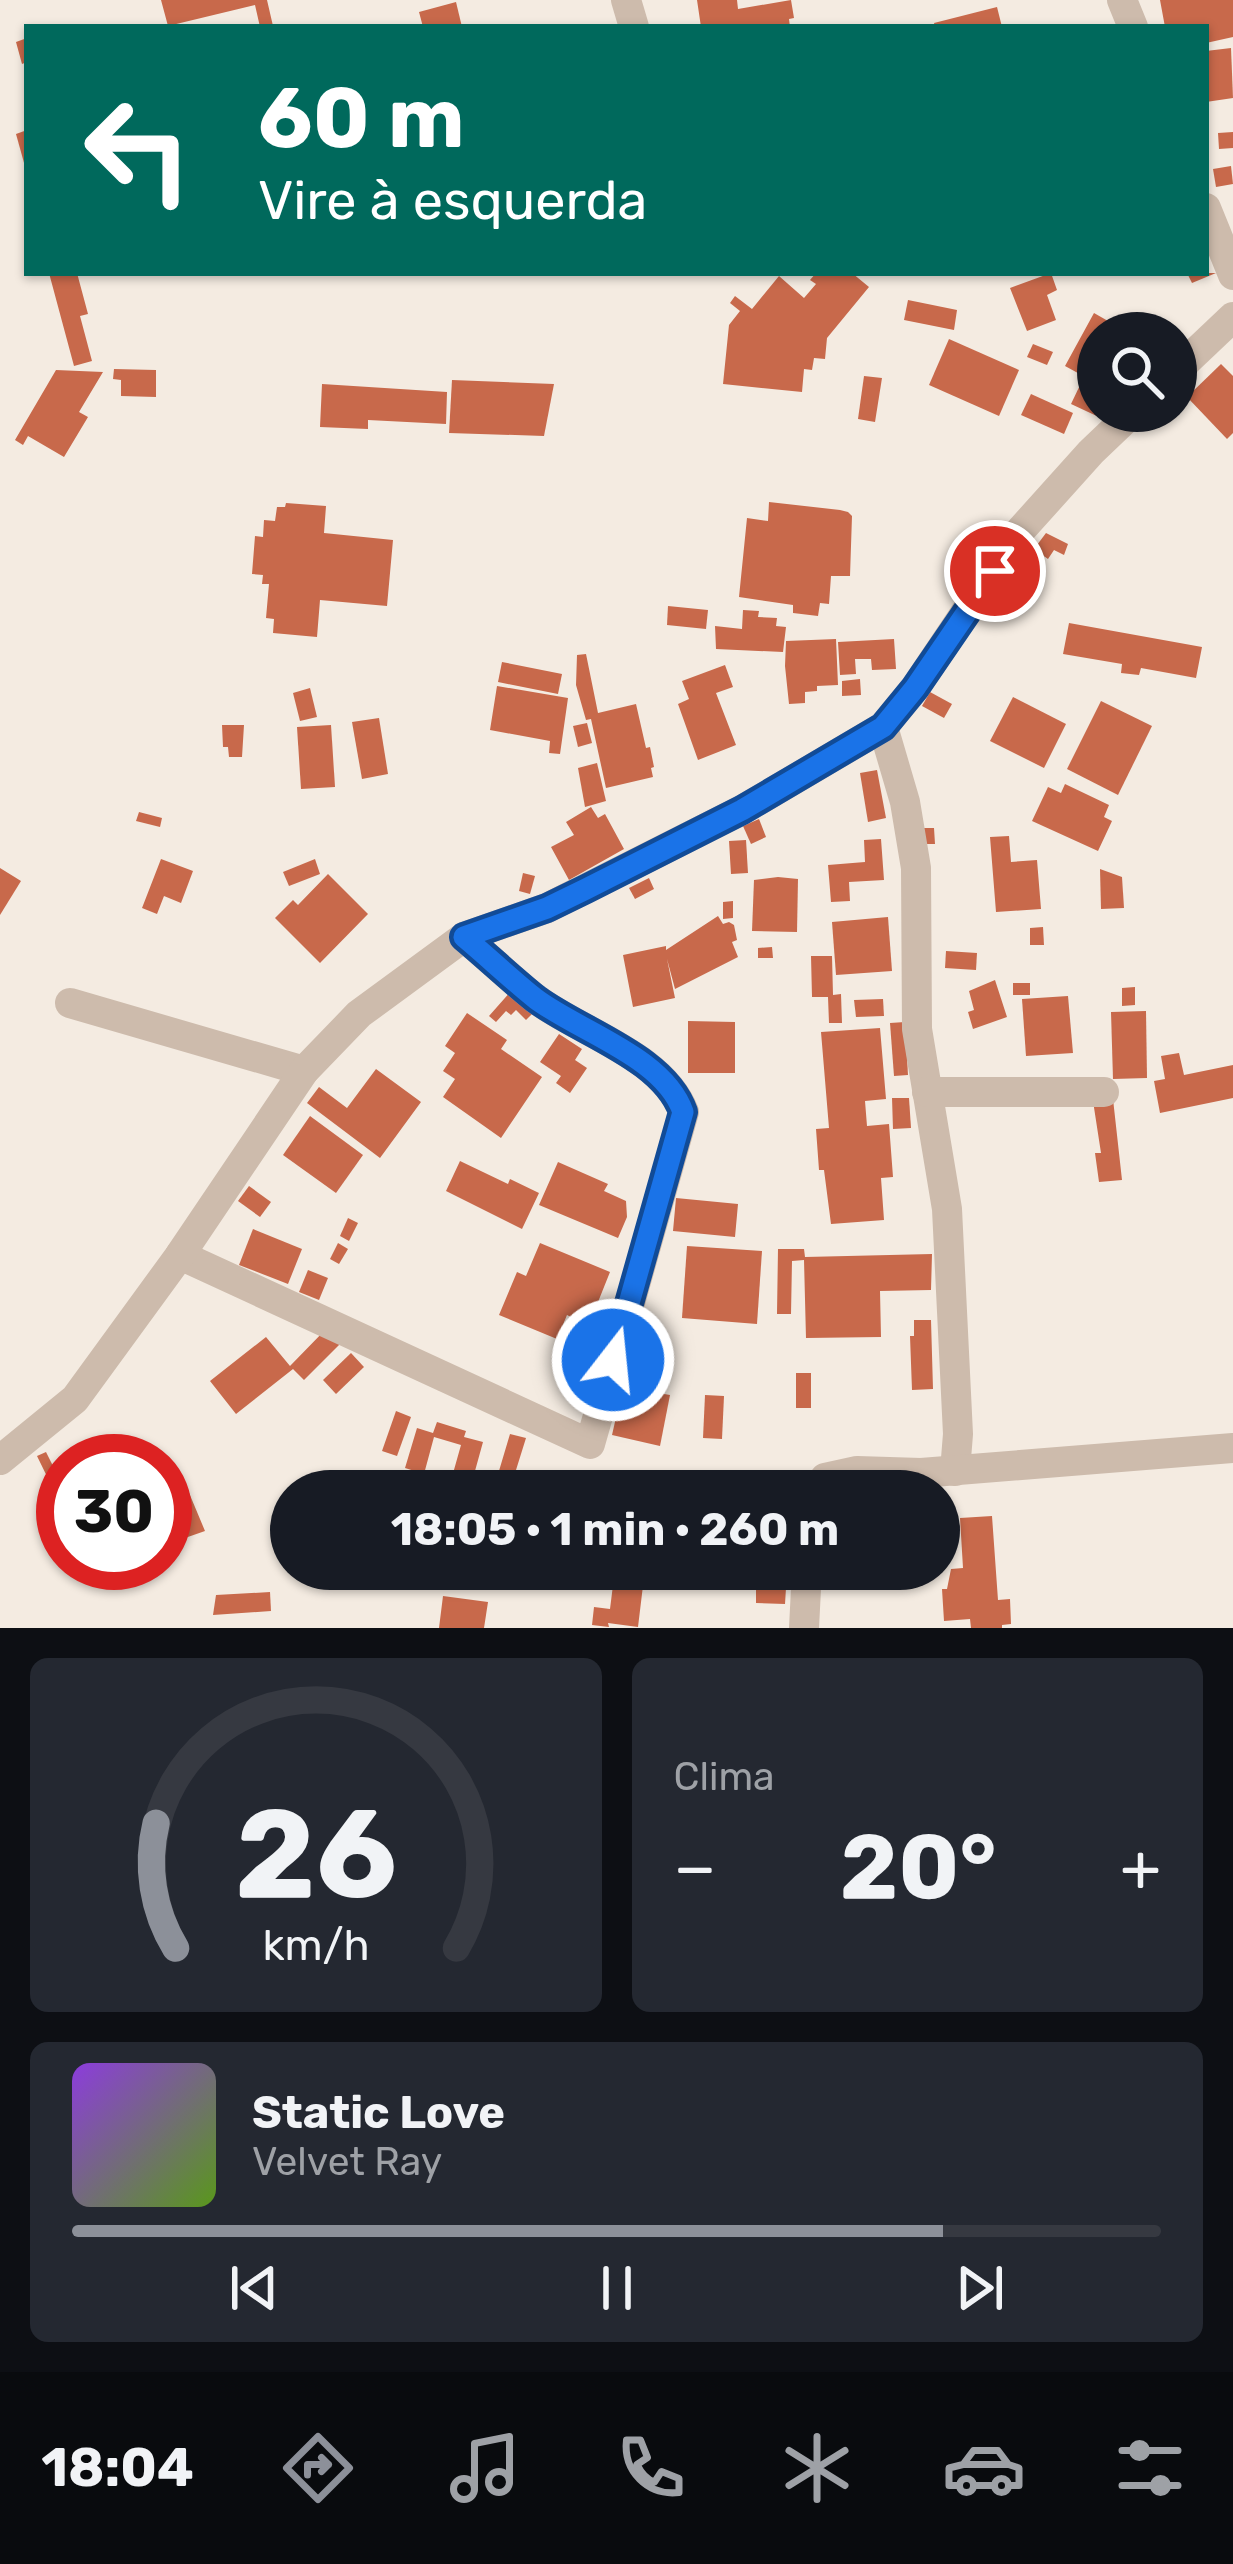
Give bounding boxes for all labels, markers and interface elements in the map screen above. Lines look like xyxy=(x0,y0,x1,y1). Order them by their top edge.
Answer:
text: 60 m xyxy=(258,68,465,168)
icon: left xyxy=(60,72,216,228)
text: Vire à esquerda xyxy=(258,169,647,233)
map controls xyxy=(1077,312,1197,432)
button: search xyxy=(1077,312,1197,432)
pin xyxy=(944,520,1046,622)
icon: arrive xyxy=(962,538,1028,604)
position arrow xyxy=(550,1297,676,1423)
speed limit sign: 30 xyxy=(36,1434,192,1590)
text: 18:05 · 1 min · 260 m xyxy=(391,1503,839,1556)
text: Clima xyxy=(674,1754,775,1800)
text: 26 xyxy=(235,1780,397,1928)
text: 20° xyxy=(840,1814,996,1921)
text: − xyxy=(674,1828,716,1907)
text: + xyxy=(1120,1828,1161,1907)
text: km/h xyxy=(262,1920,369,1971)
text: Static Love xyxy=(252,2086,505,2139)
text: Velvet Ray xyxy=(252,2139,442,2185)
icon: previous xyxy=(221,2255,287,2321)
icon: pause xyxy=(584,2255,650,2321)
icon: next xyxy=(947,2255,1013,2321)
icon: directions xyxy=(276,2426,360,2510)
icon: music xyxy=(443,2426,527,2510)
icon: phone xyxy=(609,2426,693,2510)
icon: climate xyxy=(775,2426,859,2510)
icon: car xyxy=(942,2426,1026,2510)
icon: filters xyxy=(1108,2426,1192,2510)
text: 18:04 xyxy=(41,2436,194,2500)

